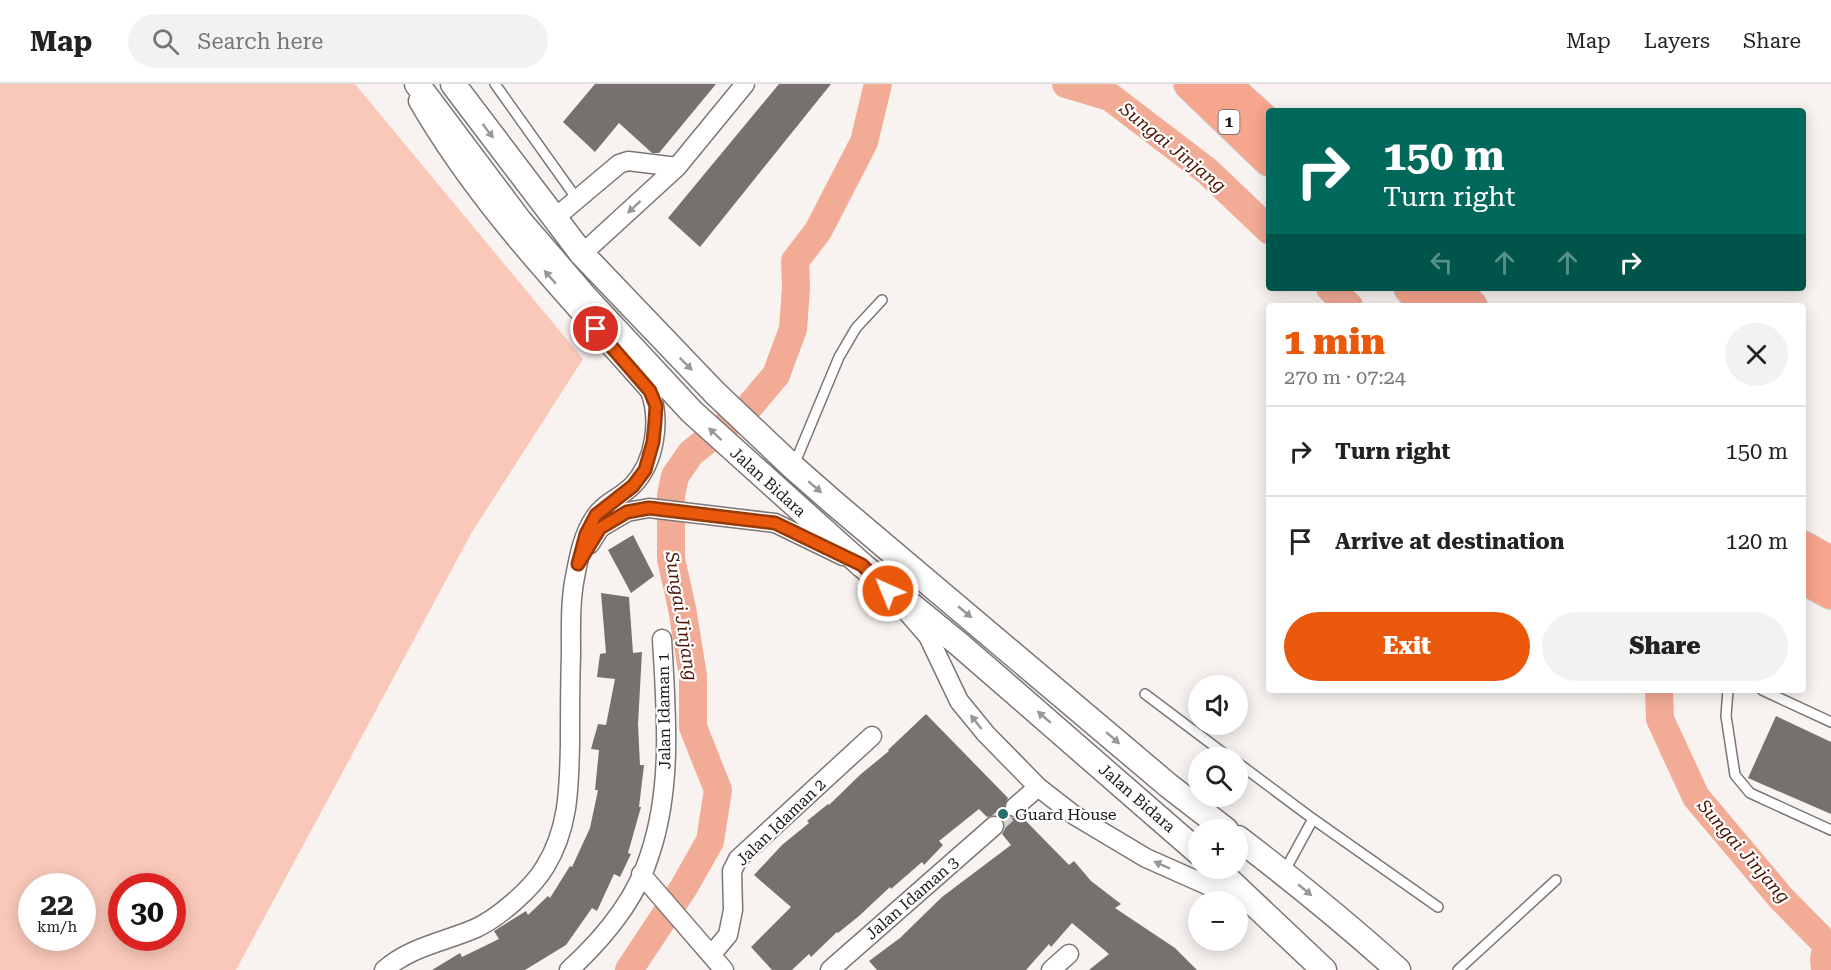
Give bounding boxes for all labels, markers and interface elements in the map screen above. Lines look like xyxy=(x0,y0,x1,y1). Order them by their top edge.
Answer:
search box xyxy=(128,14,548,68)
text: Map xyxy=(30,25,92,58)
icon: search xyxy=(149,25,182,58)
text: Search here xyxy=(197,29,323,54)
text: Map xyxy=(1566,29,1611,53)
text: Layers xyxy=(1644,29,1710,53)
text: Share xyxy=(1743,29,1801,53)
water label: Sungai Jinjang xyxy=(1115,97,1230,196)
road number: 1 xyxy=(1218,110,1240,134)
one-way arrow xyxy=(482,123,494,138)
text: 150 m xyxy=(1383,131,1505,180)
icon: right xyxy=(1284,132,1362,210)
text: Turn right xyxy=(1383,181,1516,213)
one-way arrow xyxy=(627,200,642,213)
icon: left xyxy=(1425,246,1458,279)
icon: ahead xyxy=(1488,246,1521,279)
icon: ahead xyxy=(1551,246,1584,279)
icon: right xyxy=(1614,246,1647,279)
one-way arrow xyxy=(544,270,557,285)
pin xyxy=(570,303,621,354)
icon: arrive xyxy=(579,312,612,345)
text: 1 min xyxy=(1284,321,1385,363)
button: close xyxy=(1725,323,1788,386)
one-way arrow xyxy=(679,357,693,371)
text: 270 m · 07:24 xyxy=(1284,365,1406,389)
one-way arrow xyxy=(707,427,722,441)
icon: right xyxy=(1284,435,1317,468)
text: Turn right xyxy=(1335,439,1450,464)
text: 150 m xyxy=(1725,439,1788,464)
street label: Jalan Bidara xyxy=(726,443,810,521)
one-way arrow xyxy=(807,480,823,493)
icon: arrive xyxy=(1284,525,1317,558)
text: Arrive at destination xyxy=(1335,529,1564,554)
text: 120 m xyxy=(1725,529,1788,554)
water label: Sungai Jinjang xyxy=(661,549,703,682)
position arrow xyxy=(856,559,920,623)
one-way arrow xyxy=(957,605,972,618)
button: Exit xyxy=(1284,612,1530,681)
button: Share xyxy=(1542,612,1788,681)
street label: Jalan Idaman 1 xyxy=(653,652,675,769)
map controls xyxy=(1188,675,1248,951)
button: sound xyxy=(1188,675,1248,735)
one-way arrow xyxy=(1037,711,1052,724)
one-way arrow xyxy=(970,714,983,730)
one-way arrow xyxy=(1105,731,1120,744)
button: search xyxy=(1188,747,1248,807)
street label: Jalan Bidara xyxy=(1095,760,1179,837)
street label: Jalan Idaman 2 xyxy=(732,775,830,869)
water label: Sungai Jinjang xyxy=(1693,794,1795,907)
place label: Guard House xyxy=(1015,805,1117,824)
marker: Guard House xyxy=(996,807,1010,821)
button: + xyxy=(1188,819,1248,879)
street label: Jalan Idaman 3 xyxy=(862,853,962,943)
one-way arrow xyxy=(1153,860,1171,870)
speed limit sign: 30 xyxy=(108,873,186,951)
one-way arrow xyxy=(1297,883,1312,896)
text: 22 xyxy=(40,887,74,922)
button: − xyxy=(1188,891,1248,951)
text: km/h xyxy=(37,918,77,936)

